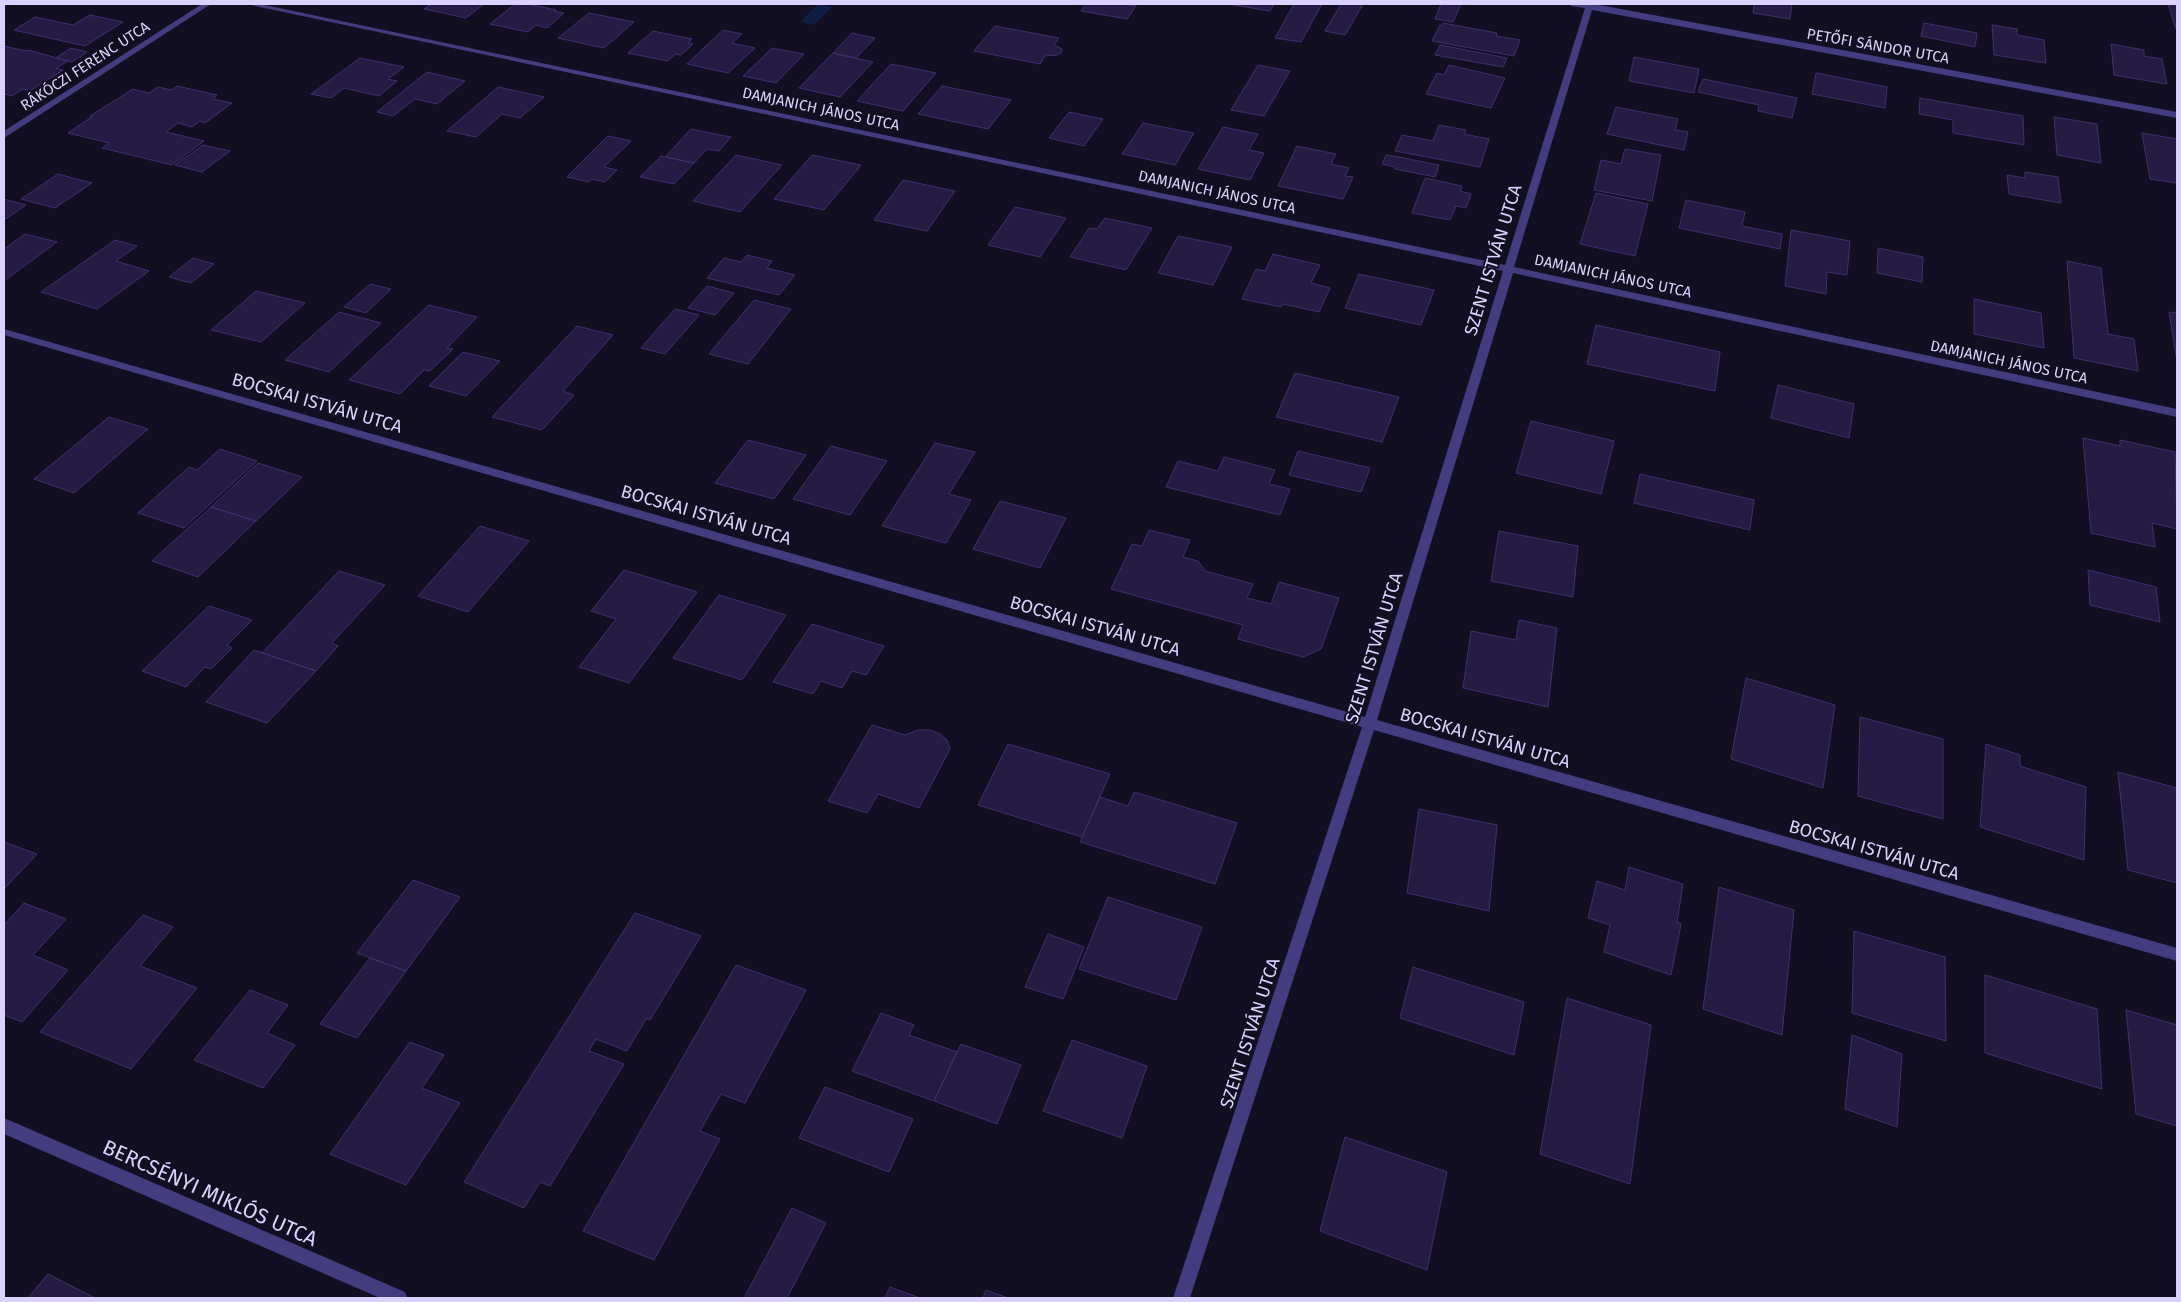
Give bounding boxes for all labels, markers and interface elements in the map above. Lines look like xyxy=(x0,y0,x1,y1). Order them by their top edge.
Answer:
street label: RÁKÓCZI FERENC UTCA xyxy=(17,17,153,115)
street label: PETŐFI SÁNDOR UTCA xyxy=(1805,25,1951,67)
street label: DAMJANICH JÁNOS UTCA xyxy=(741,84,902,135)
street label: DAMJANICH JÁNOS UTCA xyxy=(1137,167,1298,218)
street label: SZENT ISTVÁN UTCA xyxy=(1459,181,1527,338)
street label: DAMJANICH JÁNOS UTCA xyxy=(1533,251,1694,302)
street label: DAMJANICH JÁNOS UTCA xyxy=(1929,337,2090,388)
street label: BOCSKAI ISTVÁN UTCA xyxy=(229,367,406,438)
street label: BOCSKAI ISTVÁN UTCA xyxy=(618,479,795,550)
street label: SZENT ISTVÁN UTCA xyxy=(1340,569,1408,726)
street label: BOCSKAI ISTVÁN UTCA xyxy=(1007,590,1184,661)
street label: BOCSKAI ISTVÁN UTCA xyxy=(1397,702,1574,773)
street label: BOCSKAI ISTVÁN UTCA xyxy=(1786,814,1963,885)
street label: SZENT ISTVÁN UTCA xyxy=(1214,954,1285,1111)
street label: BERCSÉNYI MIKLÓS UTCA xyxy=(99,1134,321,1252)

